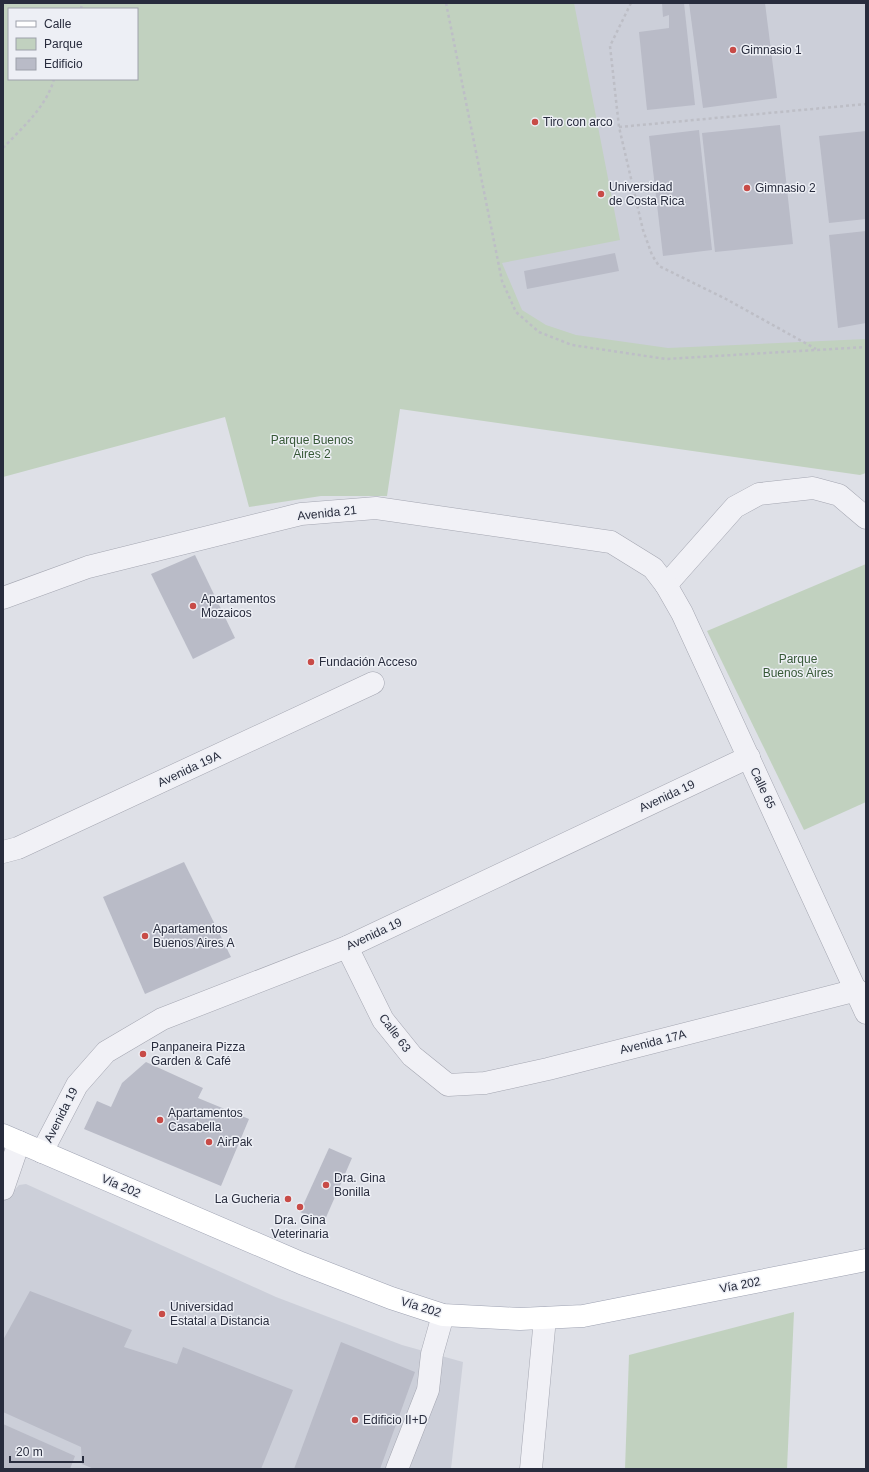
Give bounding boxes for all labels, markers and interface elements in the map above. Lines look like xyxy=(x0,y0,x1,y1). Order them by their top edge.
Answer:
legend xyxy=(8,8,138,80)
text: Calle xyxy=(44,17,72,31)
text: Parque xyxy=(44,37,83,51)
place label: Gimnasio 1 xyxy=(741,43,802,57)
marker: Gimnasio 1 xyxy=(728,45,738,55)
text: Edificio xyxy=(44,57,83,71)
place label: Tiro con arco xyxy=(543,115,613,129)
marker: Tiro con arco xyxy=(530,117,540,127)
place label: Universidad de Costa Rica xyxy=(609,180,685,208)
place label: Gimnasio 2 xyxy=(755,181,816,195)
marker: Gimnasio 2 xyxy=(742,183,752,193)
marker: Universidad de Costa Rica xyxy=(596,189,606,199)
park label: Parque Buenos Aires 2 xyxy=(271,433,353,461)
street label: Avenida 21 xyxy=(297,503,358,523)
place label: Apartamentos Mozaicos xyxy=(201,592,276,620)
marker: Apartamentos Mozaicos xyxy=(188,601,198,611)
park label: Parque Buenos Aires xyxy=(763,652,833,680)
place label: Fundación Acceso xyxy=(319,655,417,669)
marker: Fundación Acceso xyxy=(306,657,316,667)
street label: Avenida 19A xyxy=(155,748,223,790)
street label: Calle 65 xyxy=(747,765,779,811)
street label: Avenida 19 xyxy=(637,777,697,815)
street label: Avenida 19 xyxy=(344,915,404,953)
place label: Apartamentos Buenos Aires A xyxy=(153,922,234,950)
marker: Apartamentos Buenos Aires A xyxy=(140,931,150,941)
street label: Calle 63 xyxy=(376,1011,414,1055)
street label: Avenida 17A xyxy=(618,1027,688,1057)
place label: Panpaneira Pizza Garden & Café xyxy=(151,1040,245,1068)
marker: Panpaneira Pizza Garden & Café xyxy=(138,1049,148,1059)
street label: Avenida 19 xyxy=(41,1085,81,1145)
place label: Apartamentos Casabella xyxy=(168,1106,243,1134)
marker: Apartamentos Casabella xyxy=(155,1115,165,1125)
place label: AirPak xyxy=(217,1135,253,1149)
marker: AirPak xyxy=(204,1137,214,1147)
street label: Vía 202 xyxy=(99,1171,143,1201)
place label: Dra. Gina Bonilla xyxy=(334,1171,386,1199)
marker: Dra. Gina Bonilla xyxy=(321,1180,331,1190)
place label: La Gucheria xyxy=(215,1192,280,1206)
marker: La Gucheria xyxy=(283,1194,293,1204)
marker: Dra. Gina Veterinaria xyxy=(295,1202,305,1212)
place label: Dra. Gina Veterinaria xyxy=(271,1213,329,1241)
street label: Vía 202 xyxy=(718,1274,762,1296)
street label: Vía 202 xyxy=(399,1294,443,1320)
place label: Universidad Estatal a Distancia xyxy=(170,1300,270,1328)
marker: Universidad Estatal a Distancia xyxy=(157,1309,167,1319)
place label: Edificio II+D xyxy=(363,1413,428,1427)
marker: Edificio II+D xyxy=(350,1415,360,1425)
scale bar xyxy=(10,1438,83,1464)
text: 20 m xyxy=(16,1445,43,1459)

